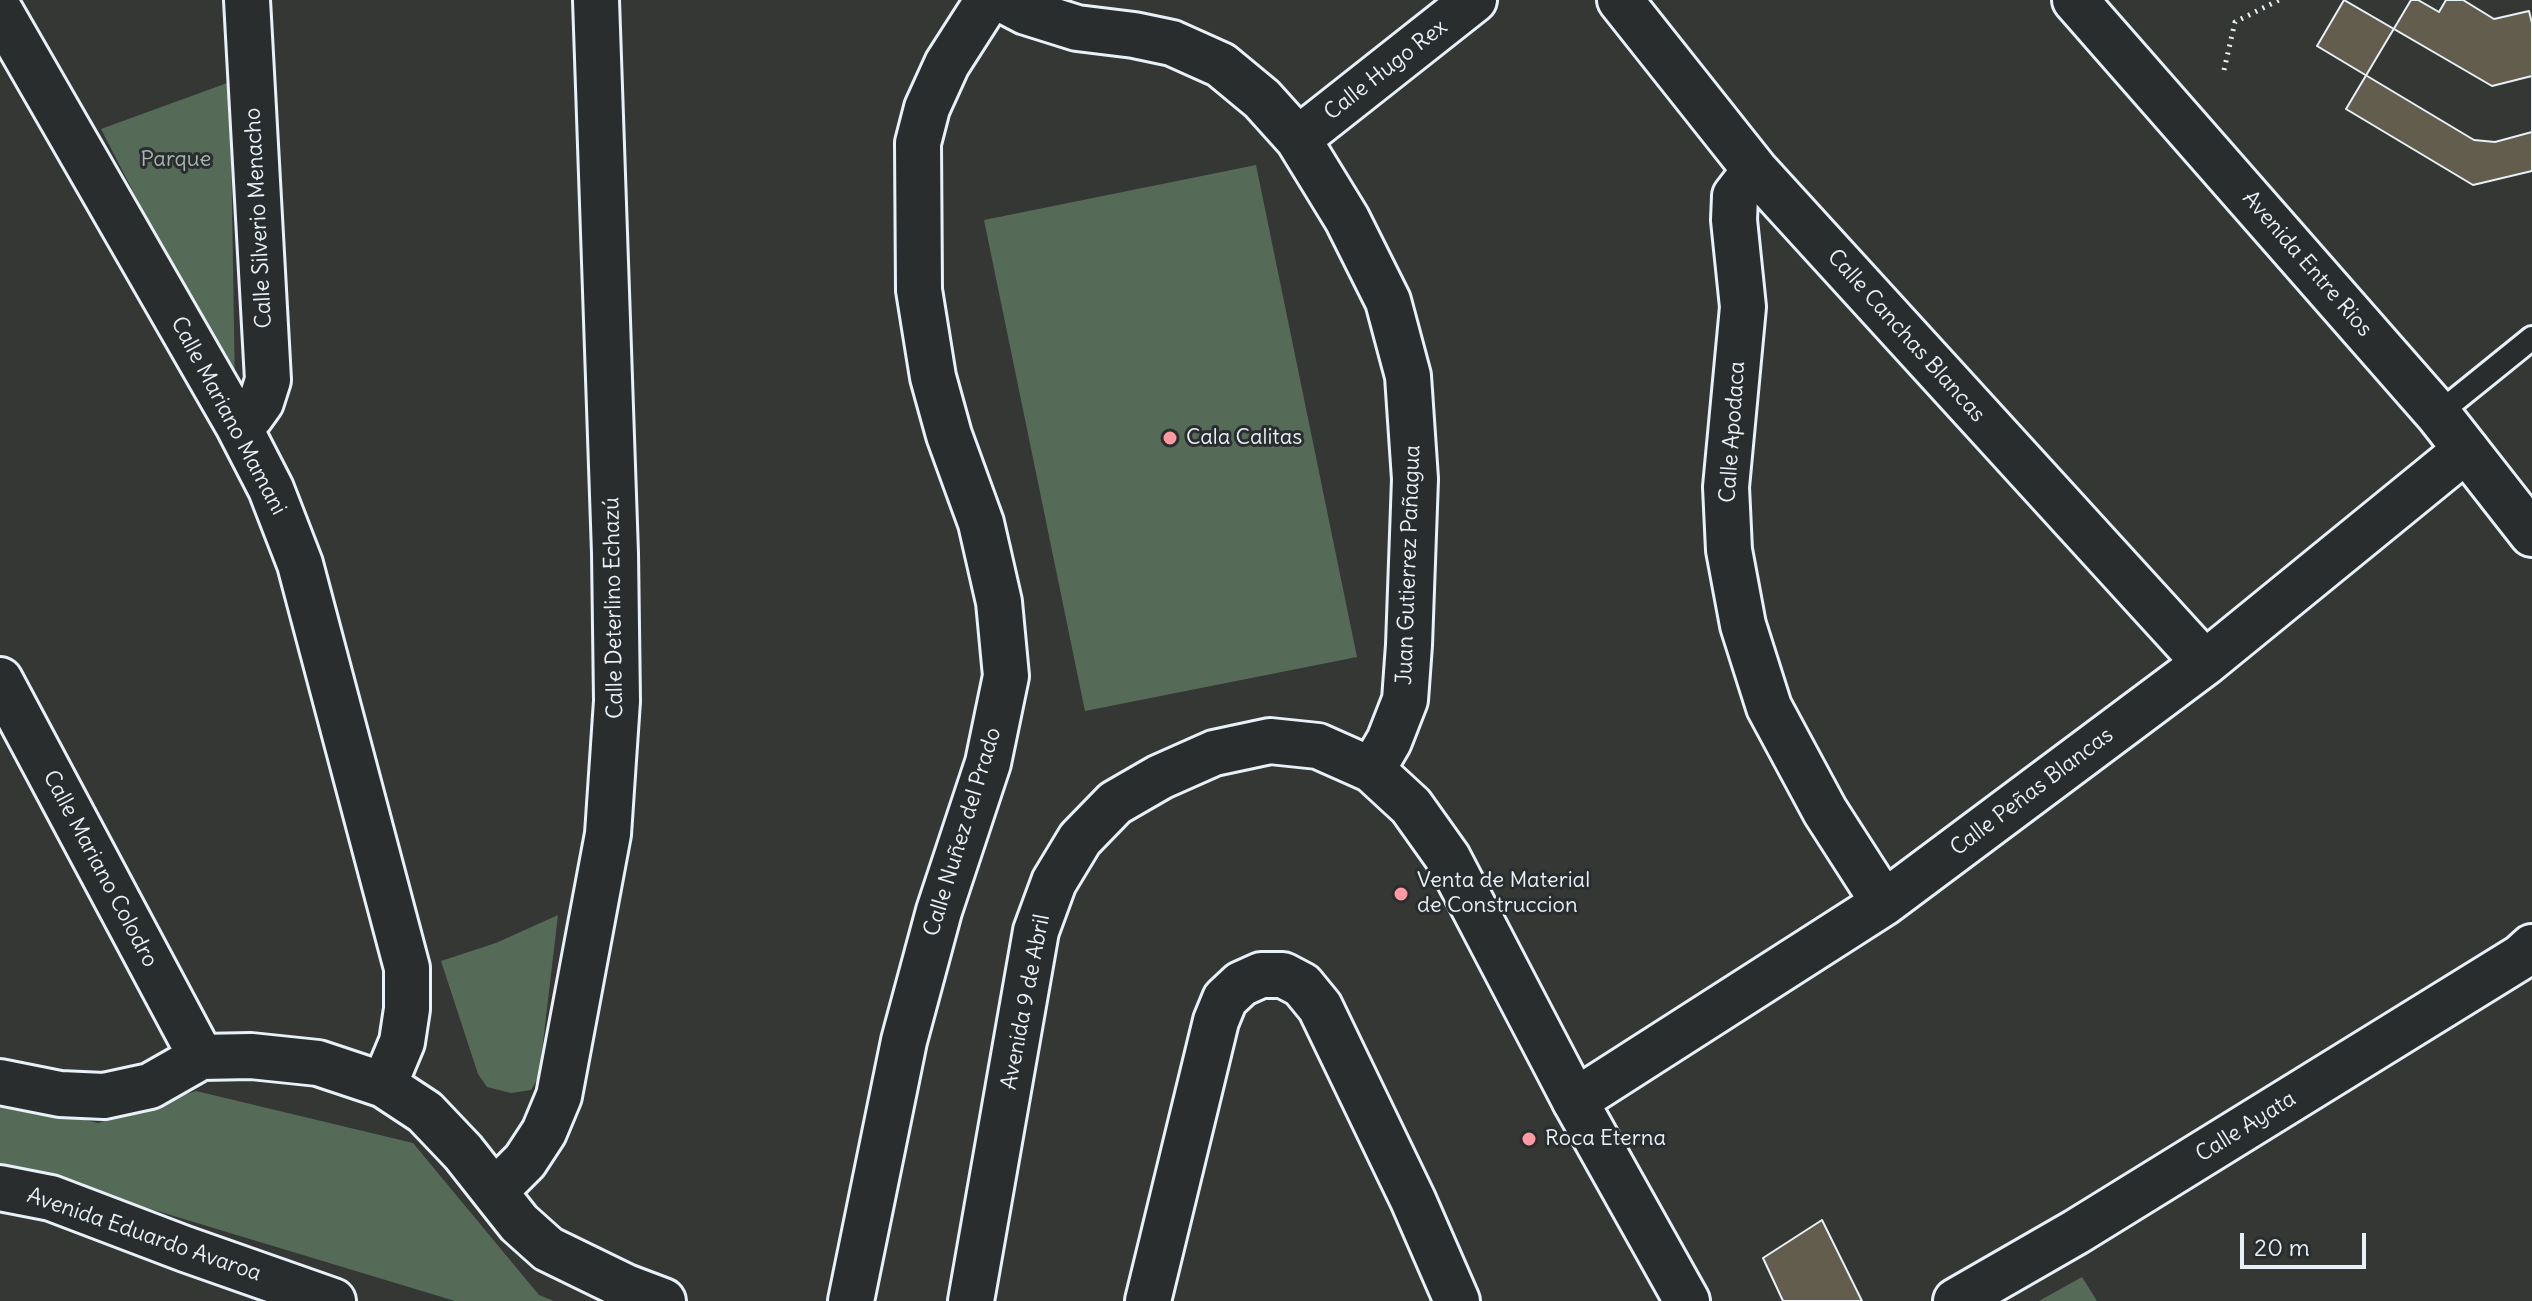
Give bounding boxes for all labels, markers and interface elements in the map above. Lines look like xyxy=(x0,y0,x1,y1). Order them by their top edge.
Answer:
street label: Calle Hugo Rex xyxy=(1319,14,1453,126)
street label: Calle Silverio Menacho xyxy=(240,107,278,329)
park label: Parque xyxy=(141,147,211,173)
street label: Avenida Entre Rios xyxy=(2237,186,2377,342)
street label: Calle Canchas Blancas xyxy=(1821,244,1991,428)
street label: Calle Mariano Mamani xyxy=(165,312,291,520)
street label: Calle Apodaca xyxy=(1715,360,1751,504)
place label: Cala Calitas xyxy=(1186,425,1302,451)
marker: Cala Calitas xyxy=(1161,429,1179,447)
street label: Juan Gutierrez Pañagua xyxy=(1392,444,1426,686)
street label: Calle Deterlino Echazú xyxy=(599,497,629,719)
street label: Calle Peñas Blancas xyxy=(1945,722,2119,862)
street label: Calle Nuñez del Prado xyxy=(919,725,1007,939)
street label: Calle Mariano Colodro xyxy=(37,766,163,972)
place label: Venta de Material de Construccion xyxy=(1417,868,1590,920)
marker: Venta de Material de Construccion xyxy=(1392,885,1410,903)
street label: Avenida 9 de Abril xyxy=(996,912,1056,1092)
street label: Calle Ayata xyxy=(2191,1086,2301,1168)
place label: Roca Eterna xyxy=(1545,1126,1666,1152)
marker: Roca Eterna xyxy=(1520,1130,1538,1148)
street label: Avenida Eduardo Avaroa xyxy=(23,1182,265,1288)
scale bar xyxy=(2244,1217,2370,1267)
text: 20 m xyxy=(2254,1232,2310,1262)

